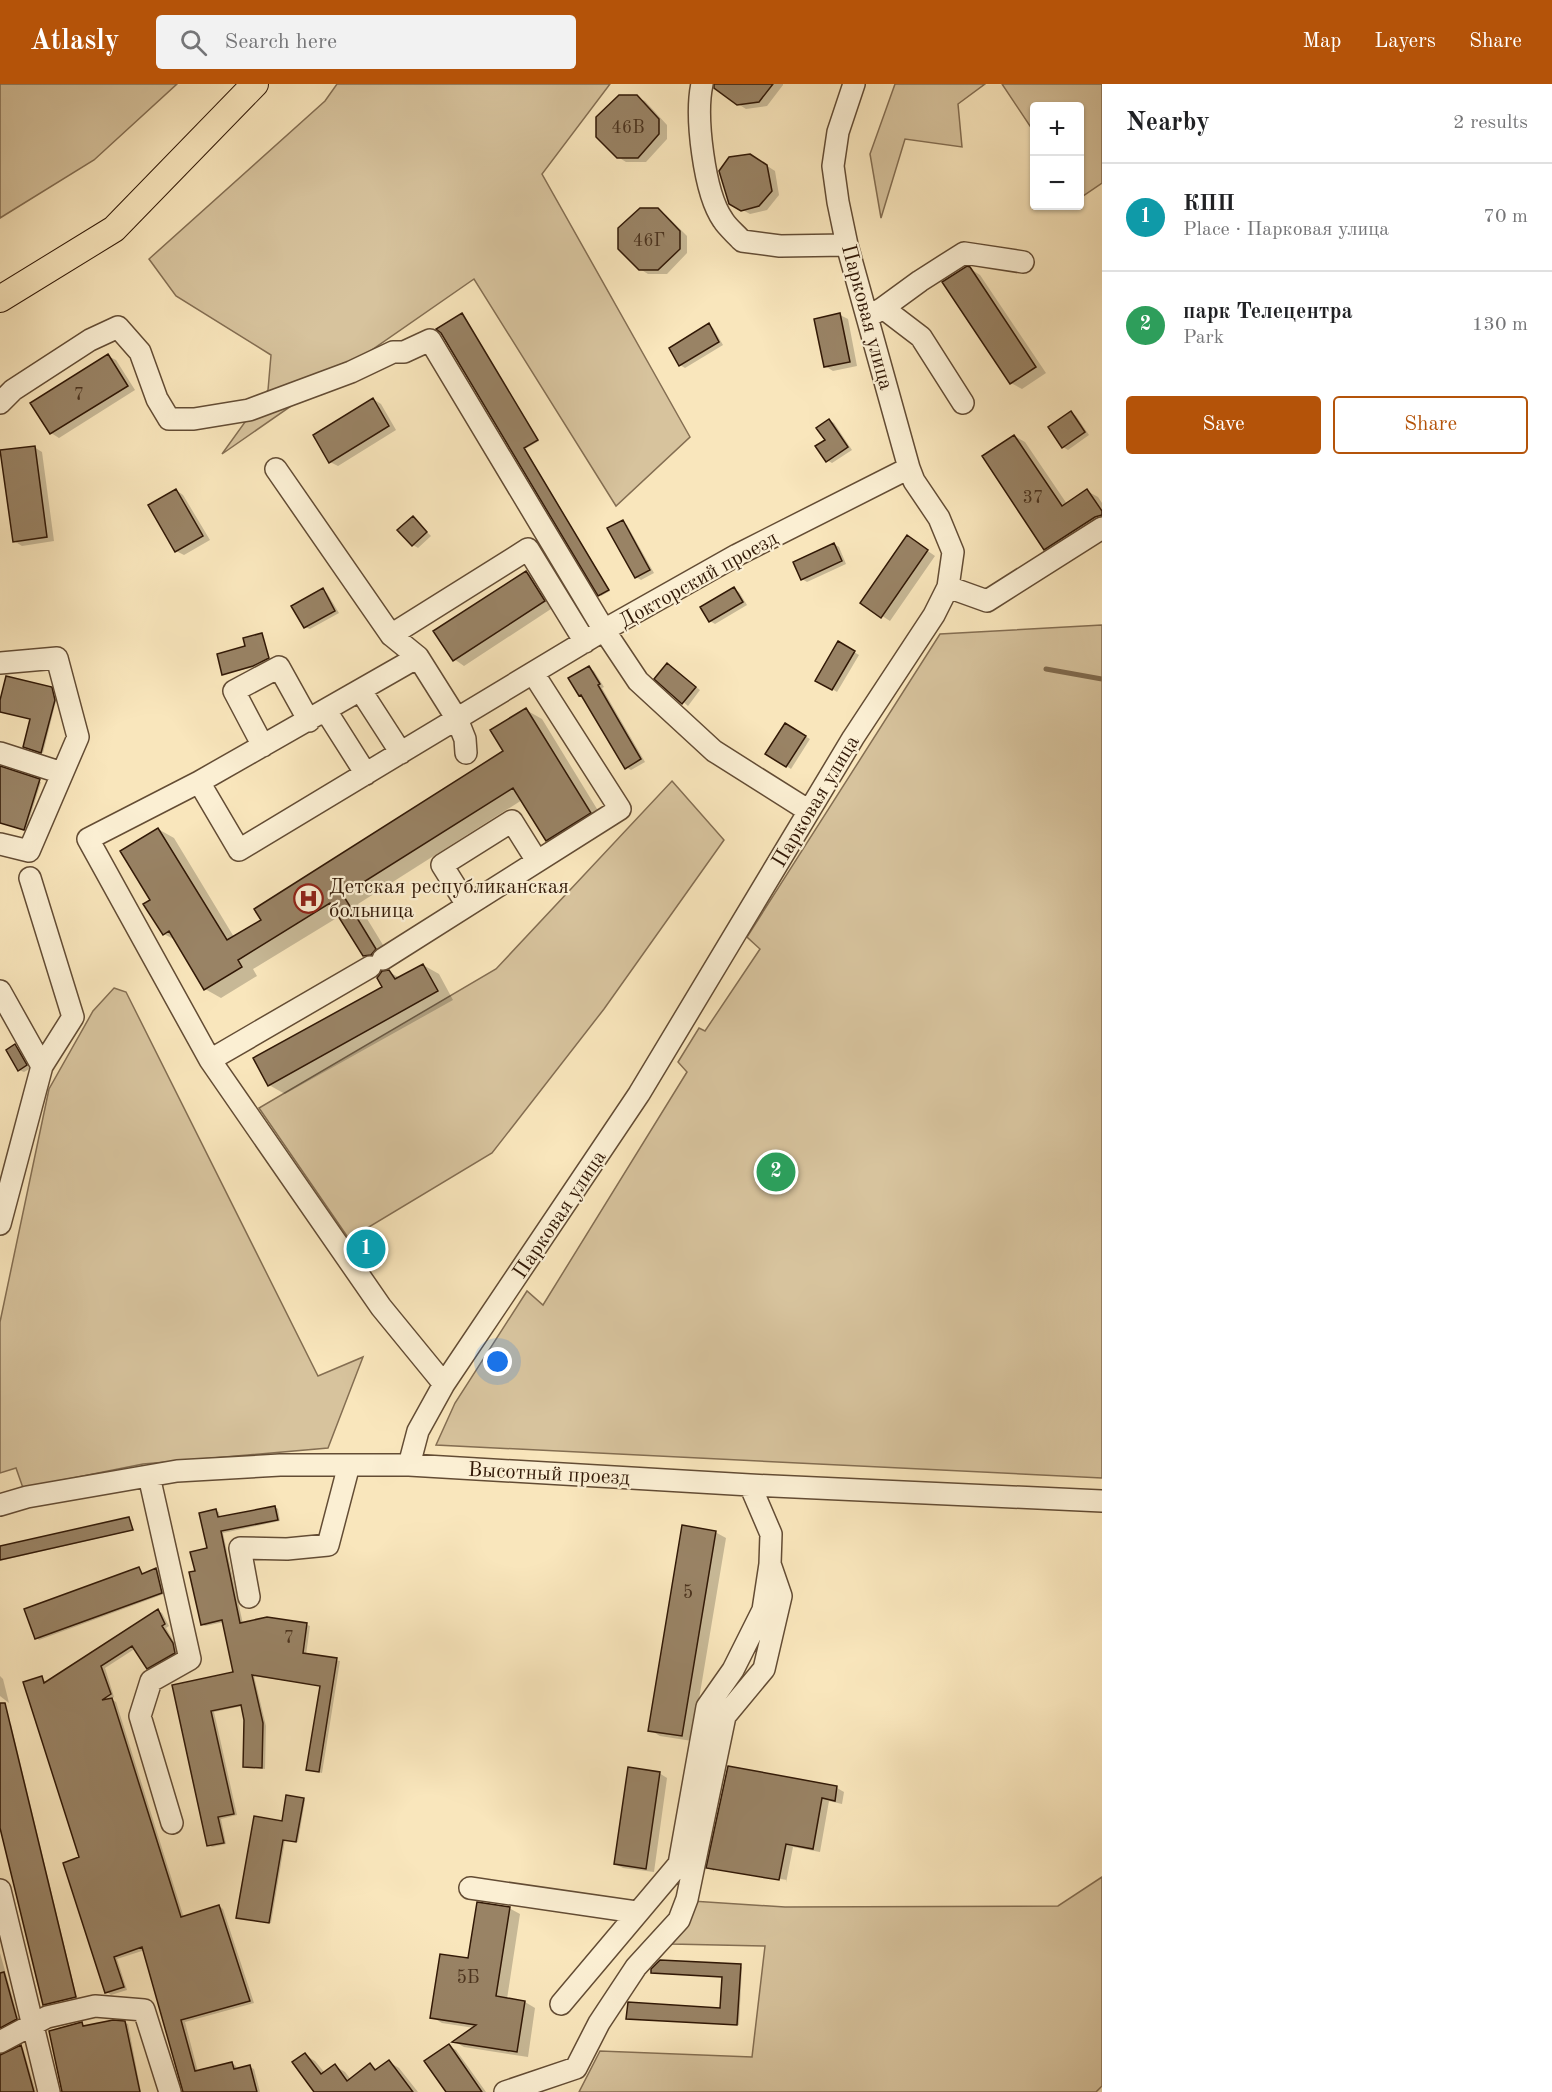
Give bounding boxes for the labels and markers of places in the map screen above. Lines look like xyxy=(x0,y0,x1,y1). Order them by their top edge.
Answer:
place label: Детская республиканская больница xyxy=(329,877,569,922)
hospital icon: Детская республиканская больница xyxy=(292,882,324,914)
pin: 2 xyxy=(756,1150,796,1194)
pin: 1 xyxy=(346,1226,386,1272)

